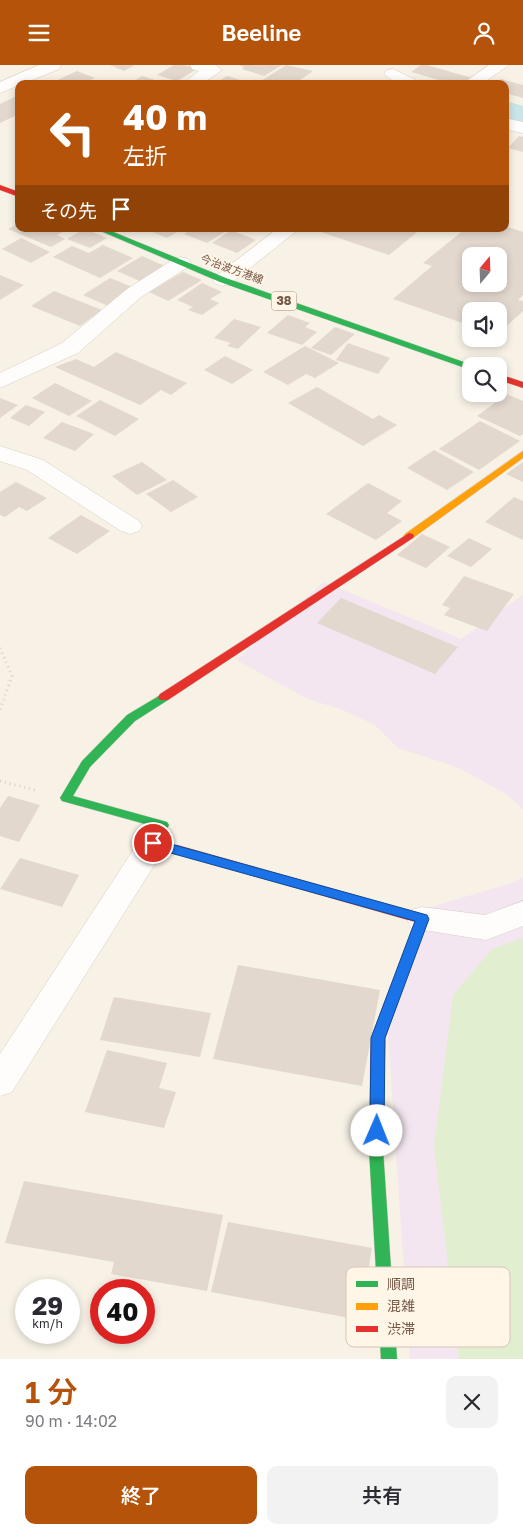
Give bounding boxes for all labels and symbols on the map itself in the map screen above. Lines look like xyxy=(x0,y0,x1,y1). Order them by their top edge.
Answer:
north arrow xyxy=(462,247,508,293)
street label: 今治波方港線 xyxy=(199,251,265,286)
road number: 38 xyxy=(272,292,296,311)
pin xyxy=(132,822,174,864)
position arrow xyxy=(350,1104,402,1156)
legend xyxy=(346,1267,510,1347)
text: 順調 xyxy=(387,1275,415,1292)
speed limit sign: 40 xyxy=(90,1279,155,1344)
text: 混雑 xyxy=(387,1297,415,1314)
text: 渋滞 xyxy=(387,1320,415,1337)

